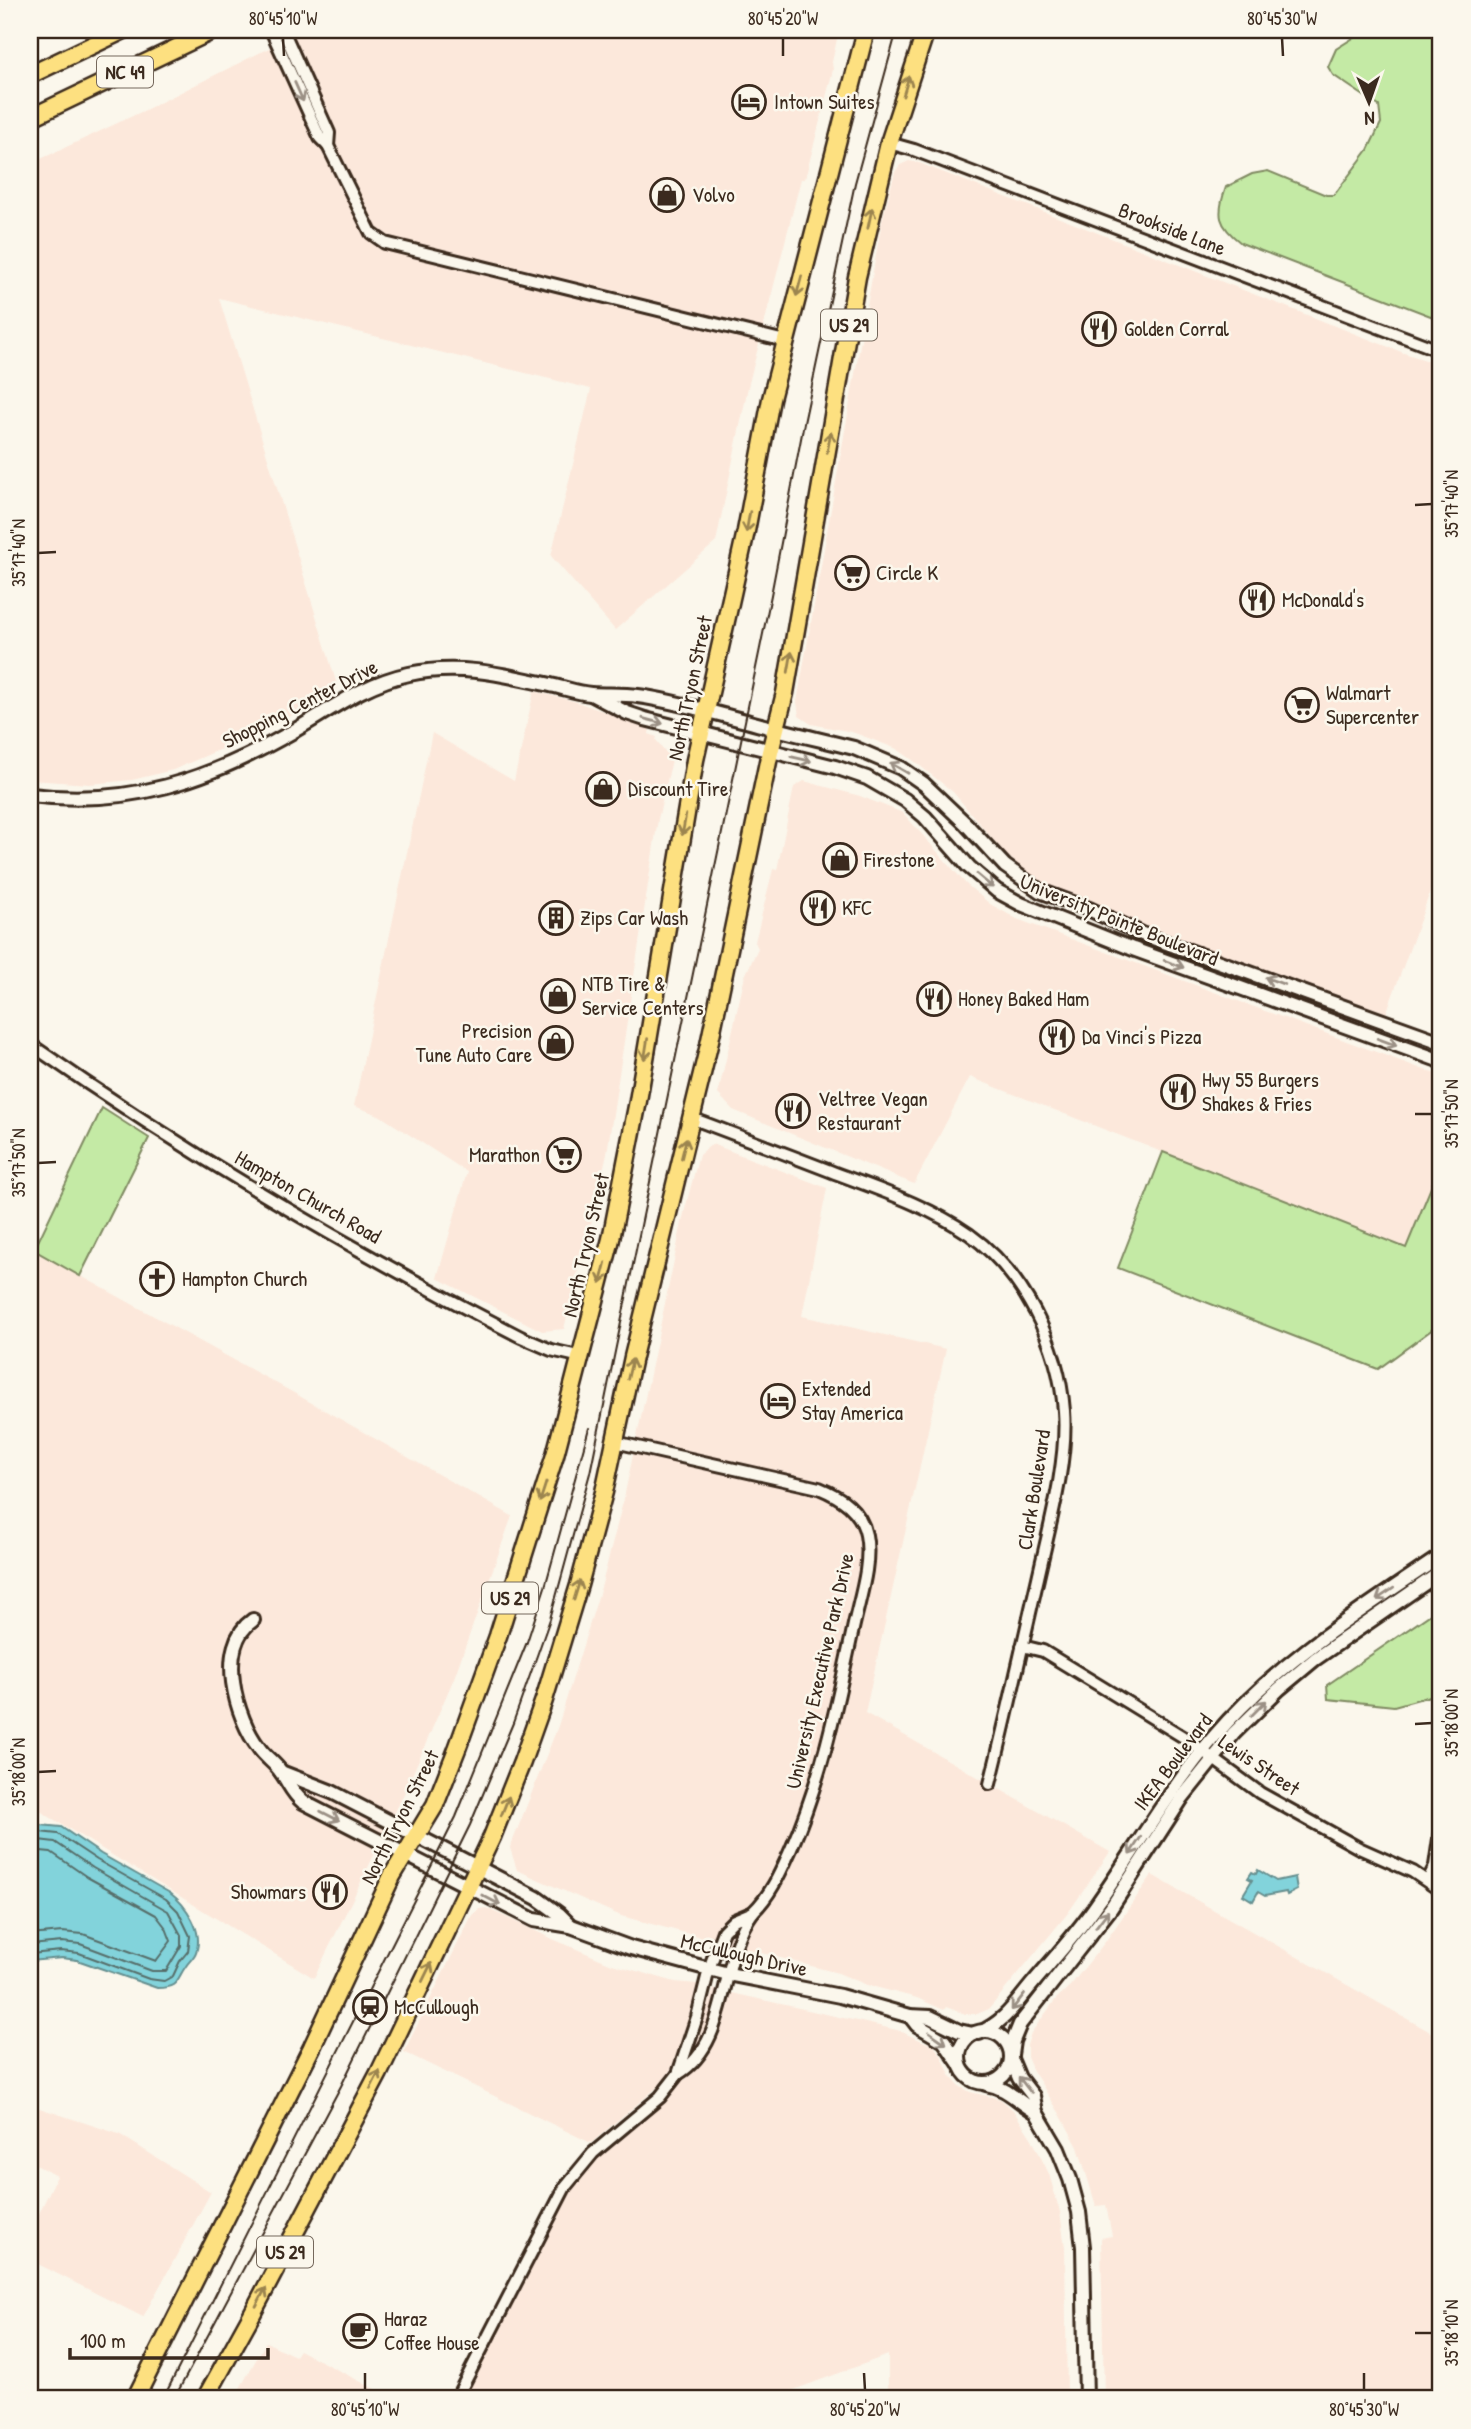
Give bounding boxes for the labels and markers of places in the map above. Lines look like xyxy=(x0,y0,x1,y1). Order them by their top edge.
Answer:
hotel icon: Intown Suites xyxy=(730,83,768,121)
place label: Intown Suites xyxy=(774,87,875,116)
shop icon: Volvo xyxy=(648,176,686,214)
place label: Volvo xyxy=(692,180,735,209)
restaurant icon: Golden Corral xyxy=(1080,310,1118,348)
place label: Golden Corral xyxy=(1124,314,1229,343)
supermarket icon: Circle K xyxy=(833,554,871,592)
place label: Circle K xyxy=(876,558,938,587)
restaurant icon: McDonald's xyxy=(1238,581,1276,619)
place label: McDonald's xyxy=(1282,585,1364,614)
place label: Walmart Supercenter xyxy=(1326,678,1419,731)
supermarket icon: Walmart Supercenter xyxy=(1283,686,1321,724)
shop icon: Discount Tire xyxy=(584,770,622,808)
place label: Discount Tire xyxy=(628,774,728,803)
shop icon: Firestone xyxy=(821,841,859,879)
place label: Firestone xyxy=(863,845,935,874)
restaurant icon: KFC xyxy=(799,889,837,927)
place label: KFC xyxy=(842,893,872,922)
building icon: Zips Car Wash xyxy=(537,899,575,937)
place label: Zips Car Wash xyxy=(580,903,688,932)
place label: NTB Tire & Service Centers xyxy=(582,969,704,1022)
shop icon: NTB Tire & Service Centers xyxy=(539,977,577,1015)
restaurant icon: Honey Baked Ham xyxy=(915,980,953,1018)
place label: Honey Baked Ham xyxy=(958,984,1089,1013)
place label: Precision Tune Auto Care xyxy=(416,1016,532,1069)
restaurant icon: Da Vinci's Pizza xyxy=(1038,1018,1076,1056)
place label: Da Vinci's Pizza xyxy=(1082,1022,1201,1051)
shop icon: Precision Tune Auto Care xyxy=(537,1024,575,1062)
place label: Hwy 55 Burgers Shakes & Fries xyxy=(1202,1065,1319,1118)
restaurant icon: Hwy 55 Burgers Shakes & Fries xyxy=(1159,1073,1197,1111)
place label: Veltree Vegan Restaurant xyxy=(818,1084,928,1137)
restaurant icon: Veltree Vegan Restaurant xyxy=(774,1092,812,1130)
supermarket icon: Marathon xyxy=(545,1136,583,1174)
place label: Marathon xyxy=(469,1140,540,1169)
church icon: Hampton Church xyxy=(138,1260,176,1298)
place label: Hampton Church xyxy=(182,1264,307,1293)
place label: Extended Stay America xyxy=(802,1374,903,1427)
hotel icon: Extended Stay America xyxy=(759,1382,797,1420)
restaurant icon: Showmars xyxy=(311,1873,349,1911)
place label: Showmars xyxy=(231,1877,306,1906)
station icon: McCullough xyxy=(351,1988,389,2026)
place label: McCullough xyxy=(394,1992,479,2021)
place label: Haraz Coffee House xyxy=(384,2304,480,2357)
cafe icon: Haraz Coffee House xyxy=(341,2312,379,2350)

